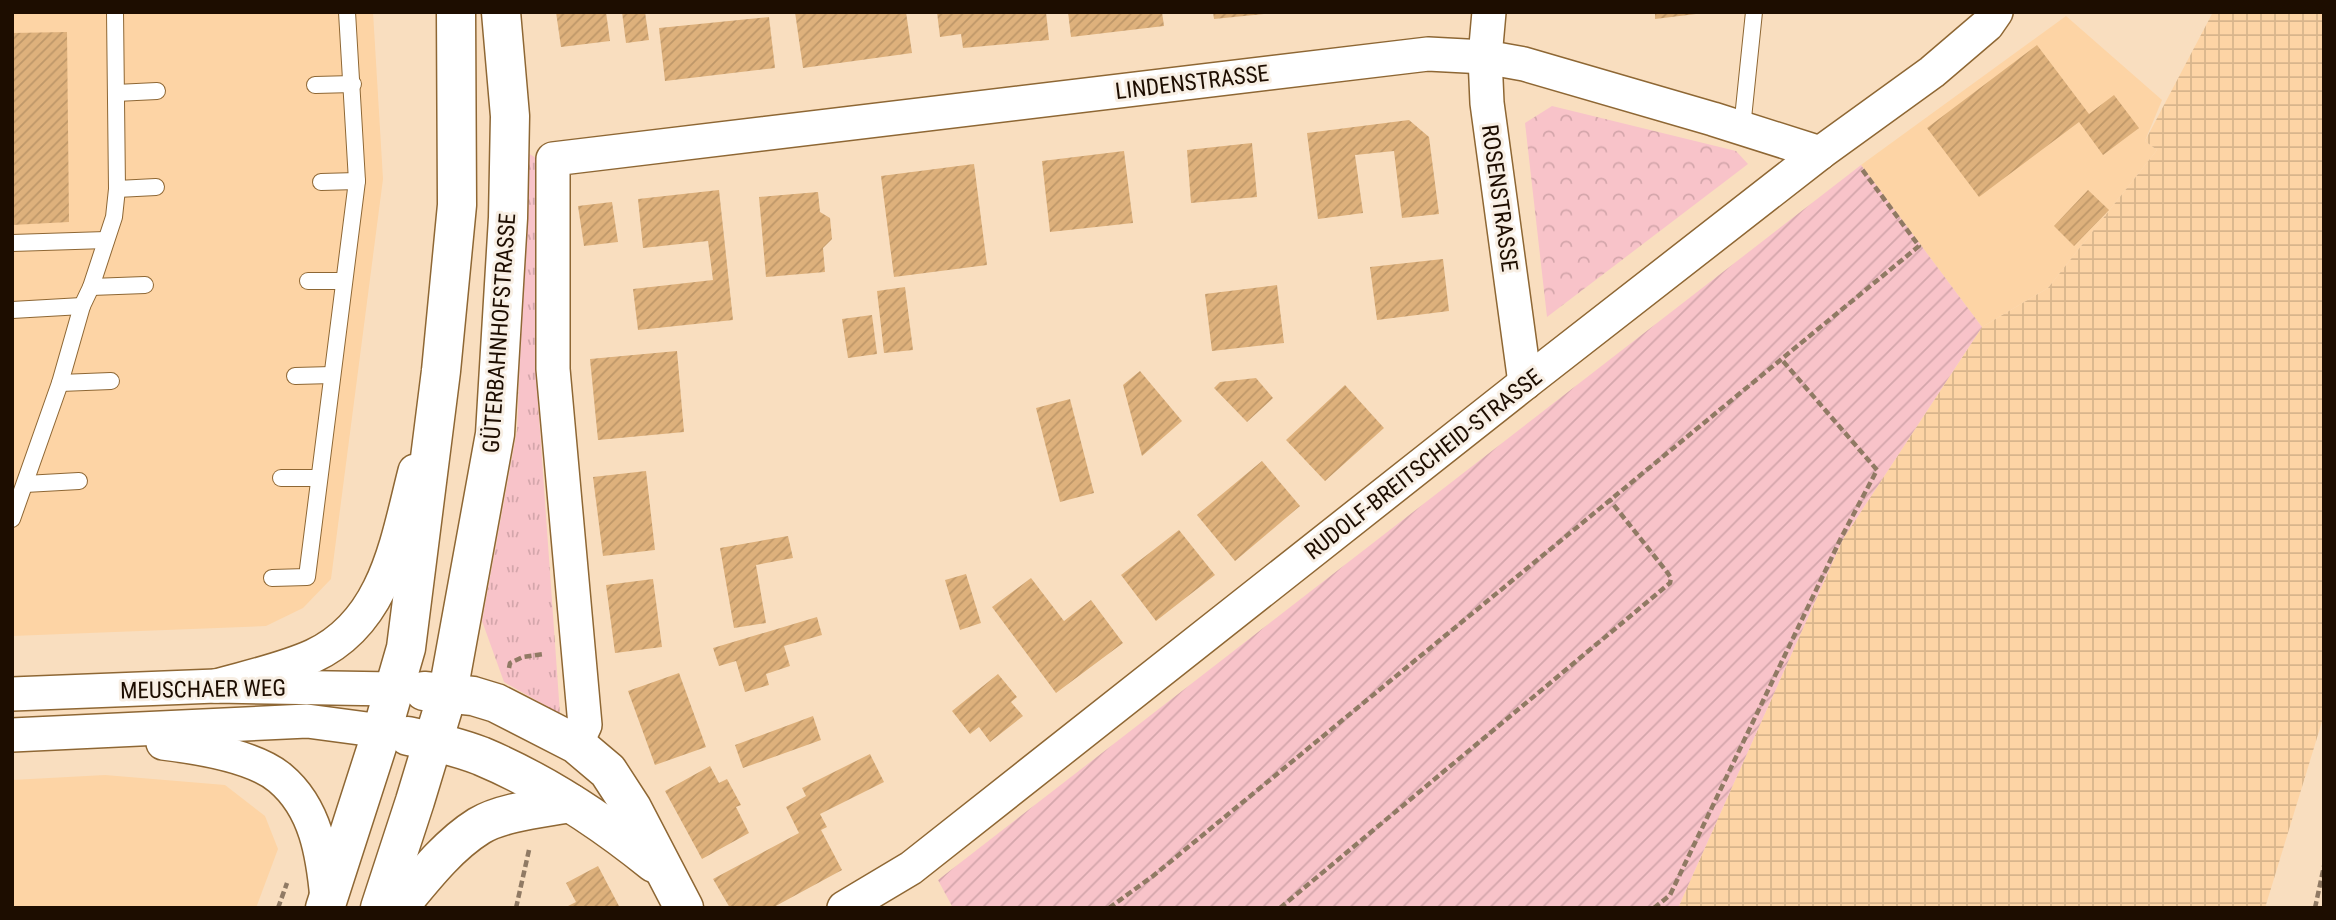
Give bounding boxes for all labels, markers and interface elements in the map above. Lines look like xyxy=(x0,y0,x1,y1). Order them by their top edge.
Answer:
street label: LINDENSTRASSE xyxy=(1114,60,1270,105)
street label: ROSENSTRASSE xyxy=(1476,123,1523,273)
street label: GÜTERBAHNHOFSTRASSE xyxy=(477,212,521,454)
street label: RUDOLF-BREITSCHEID-STRASSE xyxy=(1300,364,1547,565)
street label: MEUSCHAER WEG xyxy=(120,675,286,704)

